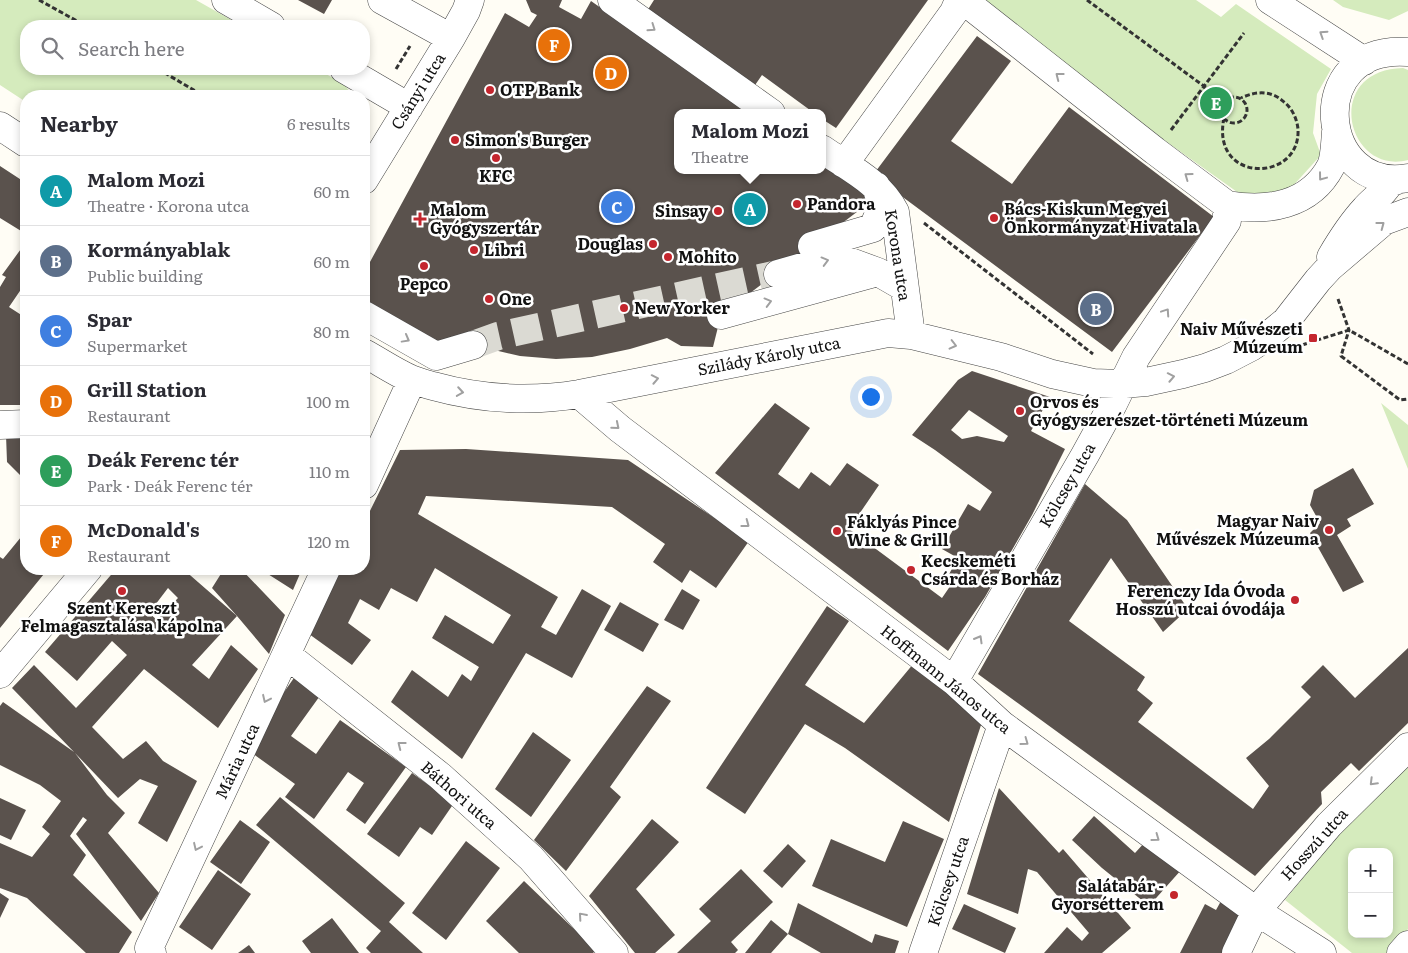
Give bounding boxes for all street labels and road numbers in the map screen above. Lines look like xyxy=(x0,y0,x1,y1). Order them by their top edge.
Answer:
street label: Csányi utca xyxy=(384,47,451,134)
street label: Korona utca xyxy=(880,207,918,303)
street label: Szilády Károly utca xyxy=(695,329,843,381)
street label: Kölcsey utca xyxy=(1032,437,1100,531)
street label: Hoffmann János utca xyxy=(876,618,1017,739)
street label: Mária utca xyxy=(208,718,264,803)
street label: Báthori utca xyxy=(416,754,503,834)
street label: Hosszú utca xyxy=(1274,801,1353,885)
street label: Kölcsey utca xyxy=(920,832,974,929)

